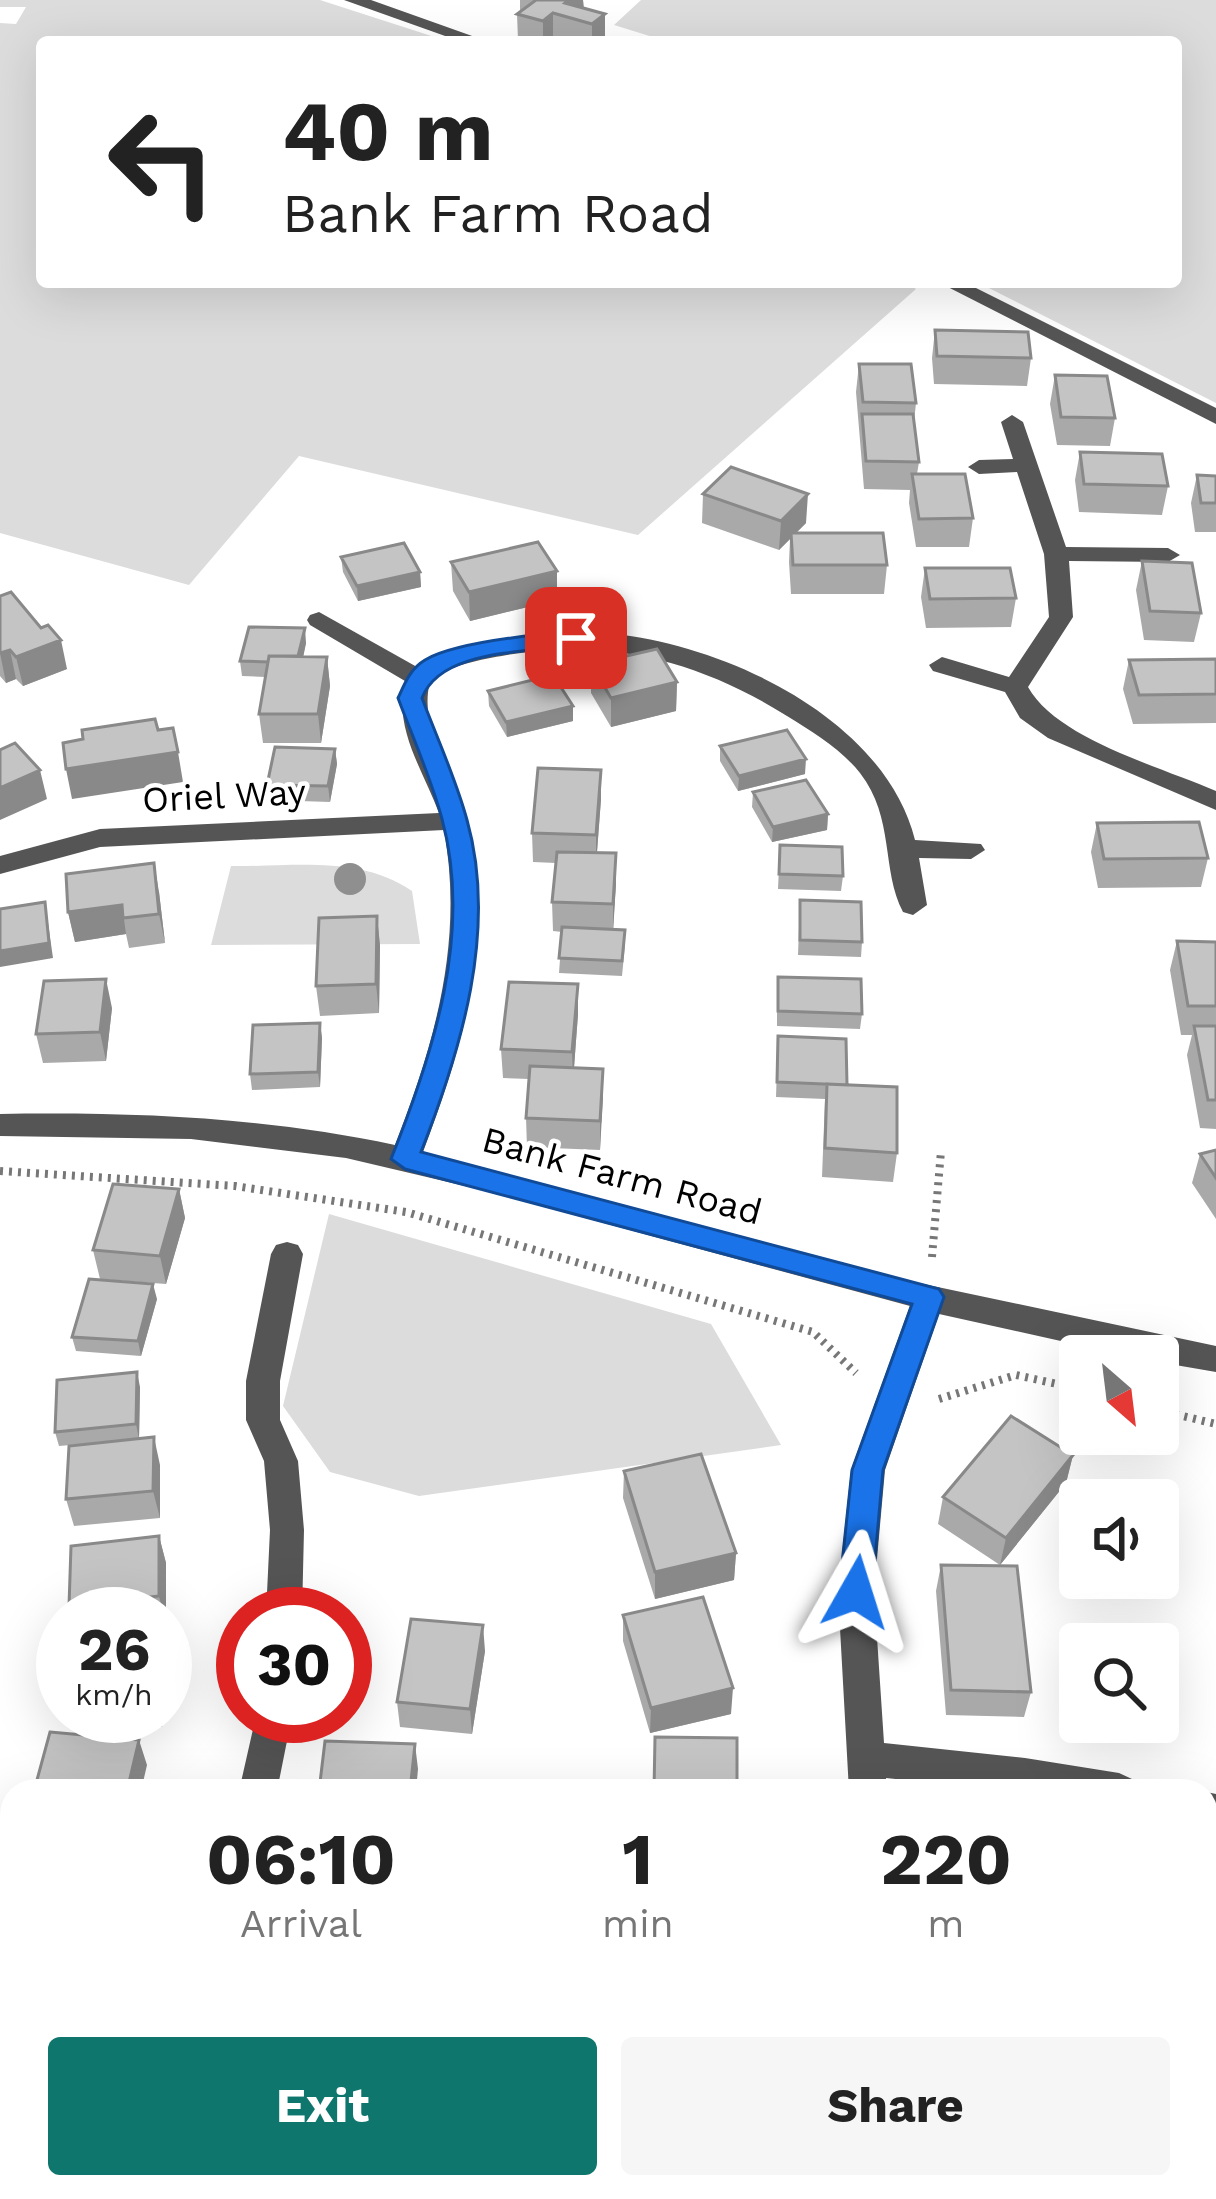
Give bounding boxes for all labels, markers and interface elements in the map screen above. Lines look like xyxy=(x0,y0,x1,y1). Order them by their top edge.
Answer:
text: 40 m xyxy=(282,82,493,180)
icon: left xyxy=(84,84,240,240)
text: Bank Farm Road xyxy=(282,182,714,245)
pin xyxy=(525,587,627,689)
icon: arrive xyxy=(543,605,609,671)
street label: Oriel Way xyxy=(141,771,307,821)
street label: Bank Farm Road xyxy=(478,1118,766,1234)
north arrow xyxy=(1059,1335,1179,1455)
map controls xyxy=(1059,1335,1179,1743)
button: sound xyxy=(1059,1479,1179,1599)
position arrow xyxy=(793,1529,919,1655)
speed limit sign: 30 xyxy=(216,1587,372,1743)
text: 26 xyxy=(78,1614,150,1685)
button: search xyxy=(1059,1623,1179,1743)
text: km/h xyxy=(75,1677,153,1712)
text: 06:10 xyxy=(206,1817,396,1901)
text: 1 xyxy=(622,1817,653,1901)
text: 220 xyxy=(880,1817,1012,1901)
text: Arrival xyxy=(240,1901,362,1946)
text: min xyxy=(602,1901,674,1946)
text: m xyxy=(927,1901,964,1946)
button: Exit xyxy=(48,2037,597,2175)
button: Share xyxy=(621,2037,1170,2175)

